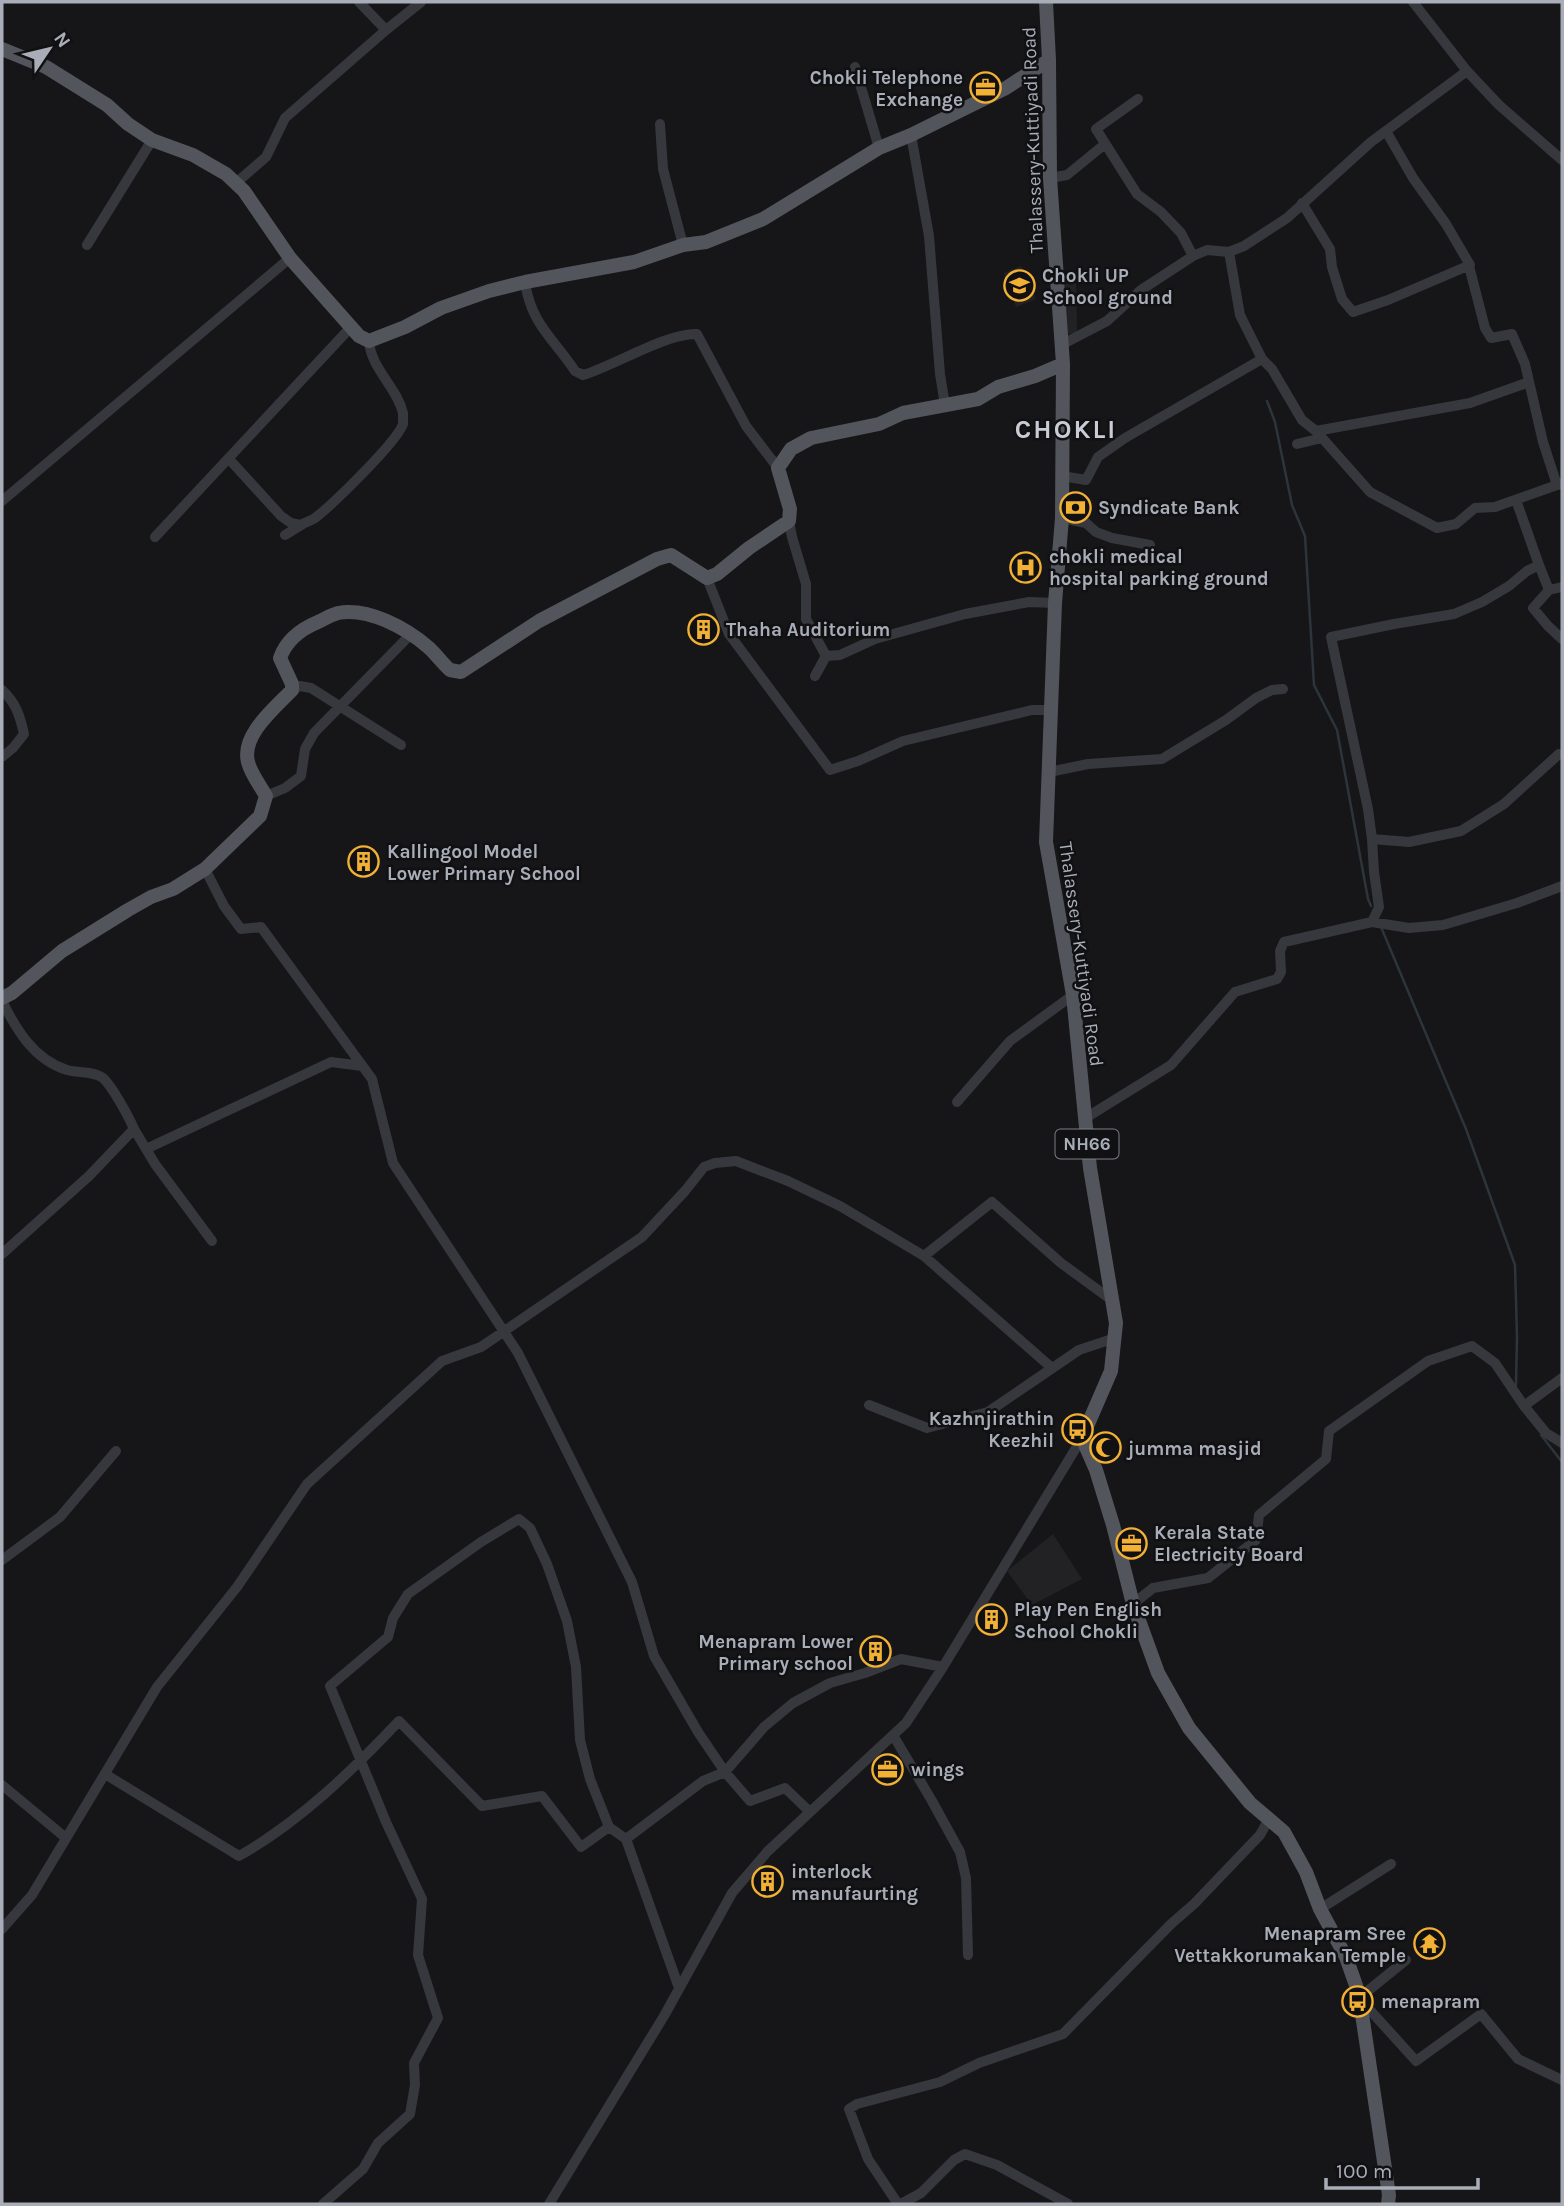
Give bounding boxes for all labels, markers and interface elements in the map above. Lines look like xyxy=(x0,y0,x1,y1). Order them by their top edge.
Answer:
north arrow xyxy=(14,14,84,84)
street label: Thalassery-Kuttiyadi Road xyxy=(1018,26,1048,254)
text: N xyxy=(49,28,75,52)
place label: Chokli Telephone Exchange xyxy=(810,67,963,111)
office icon: Chokli Telephone Exchange xyxy=(969,71,1003,105)
place label: Chokli UP School ground xyxy=(1042,265,1173,309)
school or university icon: Chokli UP School ground xyxy=(1002,269,1036,303)
district label: CHOKLI xyxy=(1015,414,1117,445)
bank icon: Syndicate Bank xyxy=(1058,490,1092,524)
place label: Syndicate Bank xyxy=(1098,497,1239,519)
place label: chokli medical hospital parking ground xyxy=(1049,546,1269,590)
hospital icon: chokli medical hospital parking ground xyxy=(1009,550,1043,584)
building icon: Thaha Auditorium xyxy=(686,612,720,646)
place label: Thaha Auditorium xyxy=(726,619,890,641)
street label: Thalassery-Kuttiyadi Road xyxy=(1054,840,1108,1068)
place label: Kallingool Model Lower Primary School xyxy=(387,841,581,885)
building icon: Kallingool Model Lower Primary School xyxy=(347,845,381,879)
road number: NH66 xyxy=(1056,1129,1118,1158)
place label: Kazhnjirathin Keezhil xyxy=(929,1408,1054,1452)
bus stop icon: Kazhnjirathin Keezhil xyxy=(1060,1412,1094,1446)
mosque icon: jumma masjid xyxy=(1088,1431,1122,1465)
place label: jumma masjid xyxy=(1126,1438,1262,1460)
place label: Kerala State Electricity Board xyxy=(1154,1522,1304,1566)
office icon: Kerala State Electricity Board xyxy=(1114,1526,1148,1560)
place label: Play Pen English School Chokli xyxy=(1014,1599,1162,1643)
building icon: Play Pen English School Chokli xyxy=(974,1603,1008,1637)
place label: Menapram Lower Primary school xyxy=(698,1631,854,1675)
building icon: Menapram Lower Primary school xyxy=(859,1635,893,1669)
office icon: wings xyxy=(871,1752,905,1786)
place label: wings xyxy=(911,1759,965,1781)
place label: interlock manufaurting xyxy=(791,1861,918,1905)
building icon: interlock manufaurting xyxy=(751,1865,785,1899)
place label: Menapram Sree Vettakkorumakan Temple xyxy=(1174,1923,1406,1967)
temple icon: Menapram Sree Vettakkorumakan Temple xyxy=(1412,1927,1446,1961)
bus stop icon: menapram xyxy=(1341,1984,1375,2018)
place label: menapram xyxy=(1381,1991,1480,2013)
scale bar xyxy=(1326,2146,1478,2190)
text: 100 m xyxy=(1336,2159,1393,2183)

